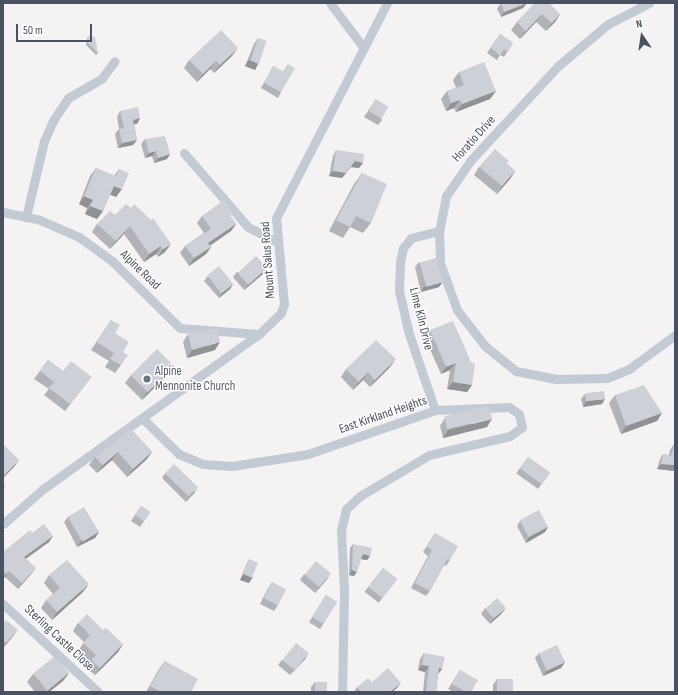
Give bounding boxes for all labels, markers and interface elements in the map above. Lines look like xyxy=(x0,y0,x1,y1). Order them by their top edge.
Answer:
scale bar xyxy=(18,16,94,42)
north arrow xyxy=(622,16,662,56)
text: N xyxy=(635,17,644,31)
text: 50 m xyxy=(23,23,43,38)
street label: Horatio Drive xyxy=(449,113,499,165)
street label: Mount Salus Road xyxy=(258,221,278,299)
street label: Alpine Road xyxy=(116,247,164,293)
street label: Lime Kiln Drive xyxy=(406,286,436,352)
place label: Alpine Mennonite Church xyxy=(155,364,235,395)
marker: Alpine Mennonite Church xyxy=(142,374,152,384)
street label: East Kirkland Heights xyxy=(337,393,429,437)
street label: Sterling Castle Close xyxy=(21,602,97,674)

